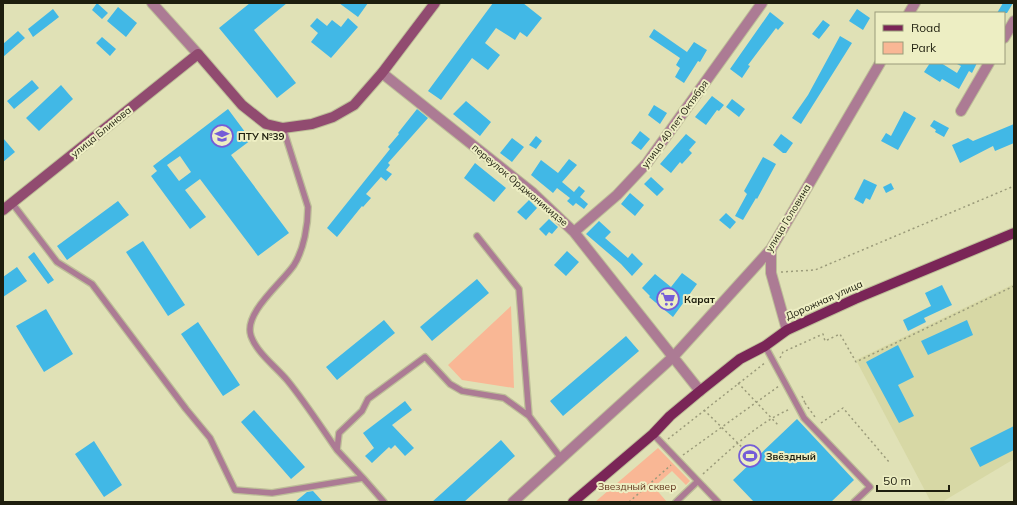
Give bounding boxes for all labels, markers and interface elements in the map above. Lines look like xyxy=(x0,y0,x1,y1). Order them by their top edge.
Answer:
legend xyxy=(875,12,1005,64)
text: Road xyxy=(911,20,940,35)
text: Park xyxy=(911,40,937,55)
street label: улица 40 лет Октября xyxy=(639,78,711,170)
street label: улица Блинова xyxy=(68,104,134,160)
school or university icon: ПТУ №39 xyxy=(209,123,235,149)
place label: ПТУ №39 xyxy=(238,130,285,143)
street label: переулок Орджоникидзе xyxy=(469,141,571,229)
street label: улица Головина xyxy=(763,182,813,254)
street label: Дорожная улица xyxy=(783,277,865,323)
supermarket icon: Карат xyxy=(655,286,681,312)
place label: Карат xyxy=(684,293,715,306)
sports icon: Звёздный xyxy=(737,443,763,469)
place label: Звёздный xyxy=(766,450,816,463)
scale bar xyxy=(877,467,949,493)
text: 50 m xyxy=(883,473,911,488)
park label: Звездный сквер xyxy=(598,480,676,493)

